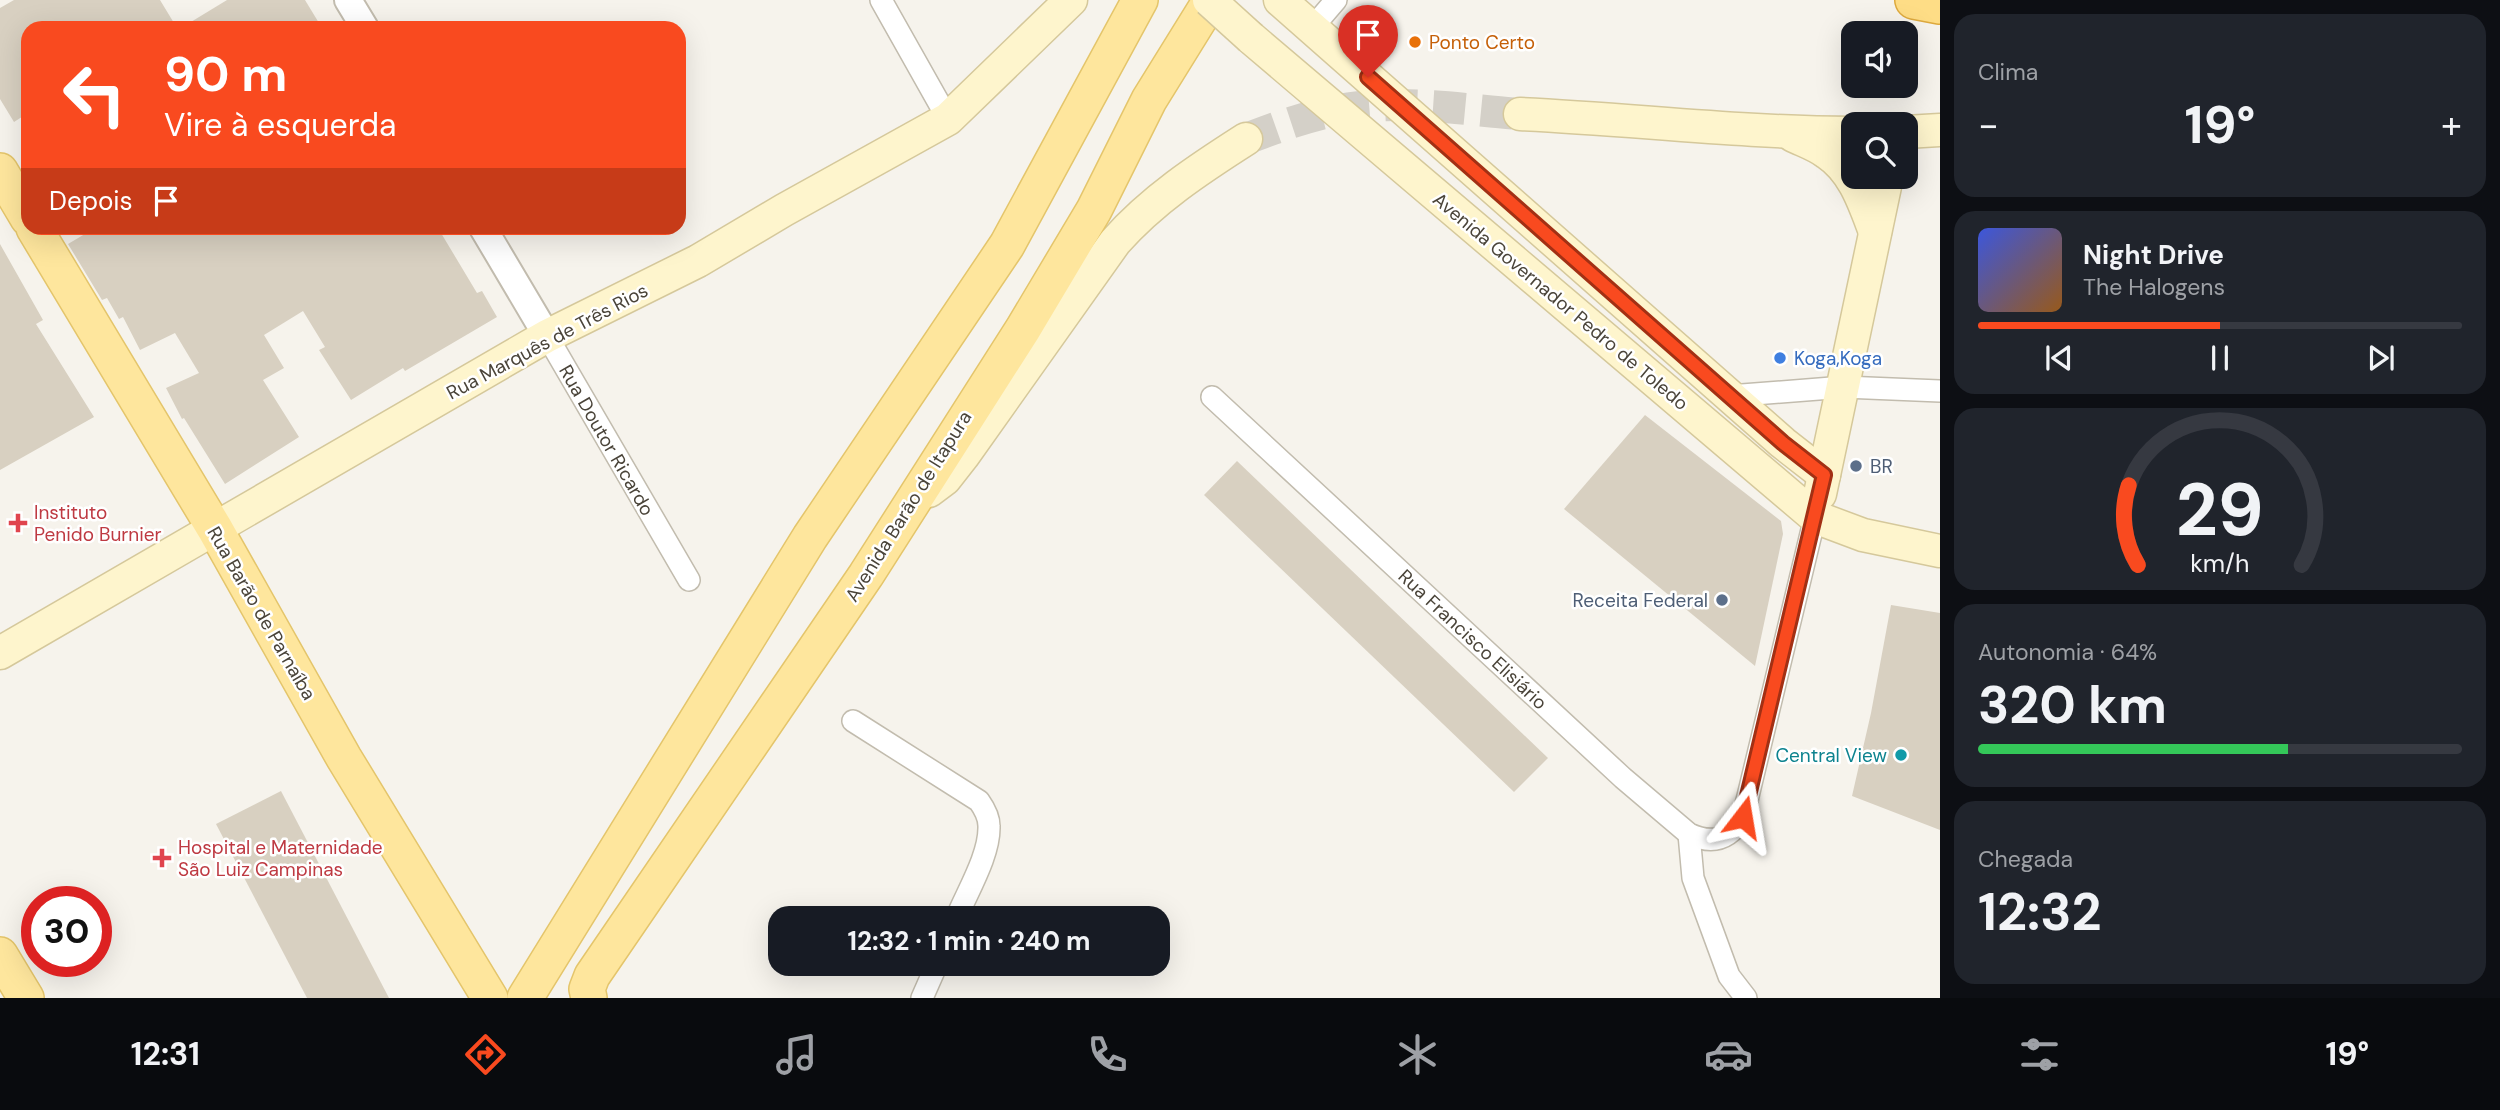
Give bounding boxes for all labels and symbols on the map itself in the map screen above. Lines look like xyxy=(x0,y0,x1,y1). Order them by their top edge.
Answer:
pin xyxy=(1338,5,1398,77)
place label: Ponto Certo xyxy=(1429,30,1535,55)
marker: Ponto Certo xyxy=(1407,34,1423,50)
street label: Avenida Governador Pedro de Toledo xyxy=(1428,187,1694,416)
street label: Rua Marquês de Três Rios xyxy=(442,278,652,405)
place label: Koga,Koga xyxy=(1794,346,1882,371)
marker: Koga,Koga xyxy=(1772,350,1788,366)
street label: Rua Doutor Ricardo xyxy=(553,360,660,520)
street label: Avenida Barão de Itapura xyxy=(839,406,977,606)
place label: BR xyxy=(1870,454,1893,479)
marker: BR xyxy=(1848,458,1864,474)
place label: Instituto Penido Burnier xyxy=(34,500,162,547)
marker: Instituto Penido Burnier xyxy=(8,513,28,533)
street label: Rua Barão de Parnaíba xyxy=(202,522,322,705)
street label: Rua Francisco Elisiário xyxy=(1393,564,1552,715)
place label: Receita Federal xyxy=(1573,588,1708,613)
marker: Receita Federal xyxy=(1714,592,1730,608)
place label: Central View xyxy=(1775,743,1887,768)
marker: Central View xyxy=(1893,747,1909,763)
position arrow xyxy=(1706,780,1780,854)
place label: Hospital e Maternidade São Luiz Campinas xyxy=(178,835,383,882)
marker: Hospital e Maternidade São Luiz Campinas xyxy=(152,848,172,868)
speed limit sign: 30 xyxy=(21,886,112,977)

